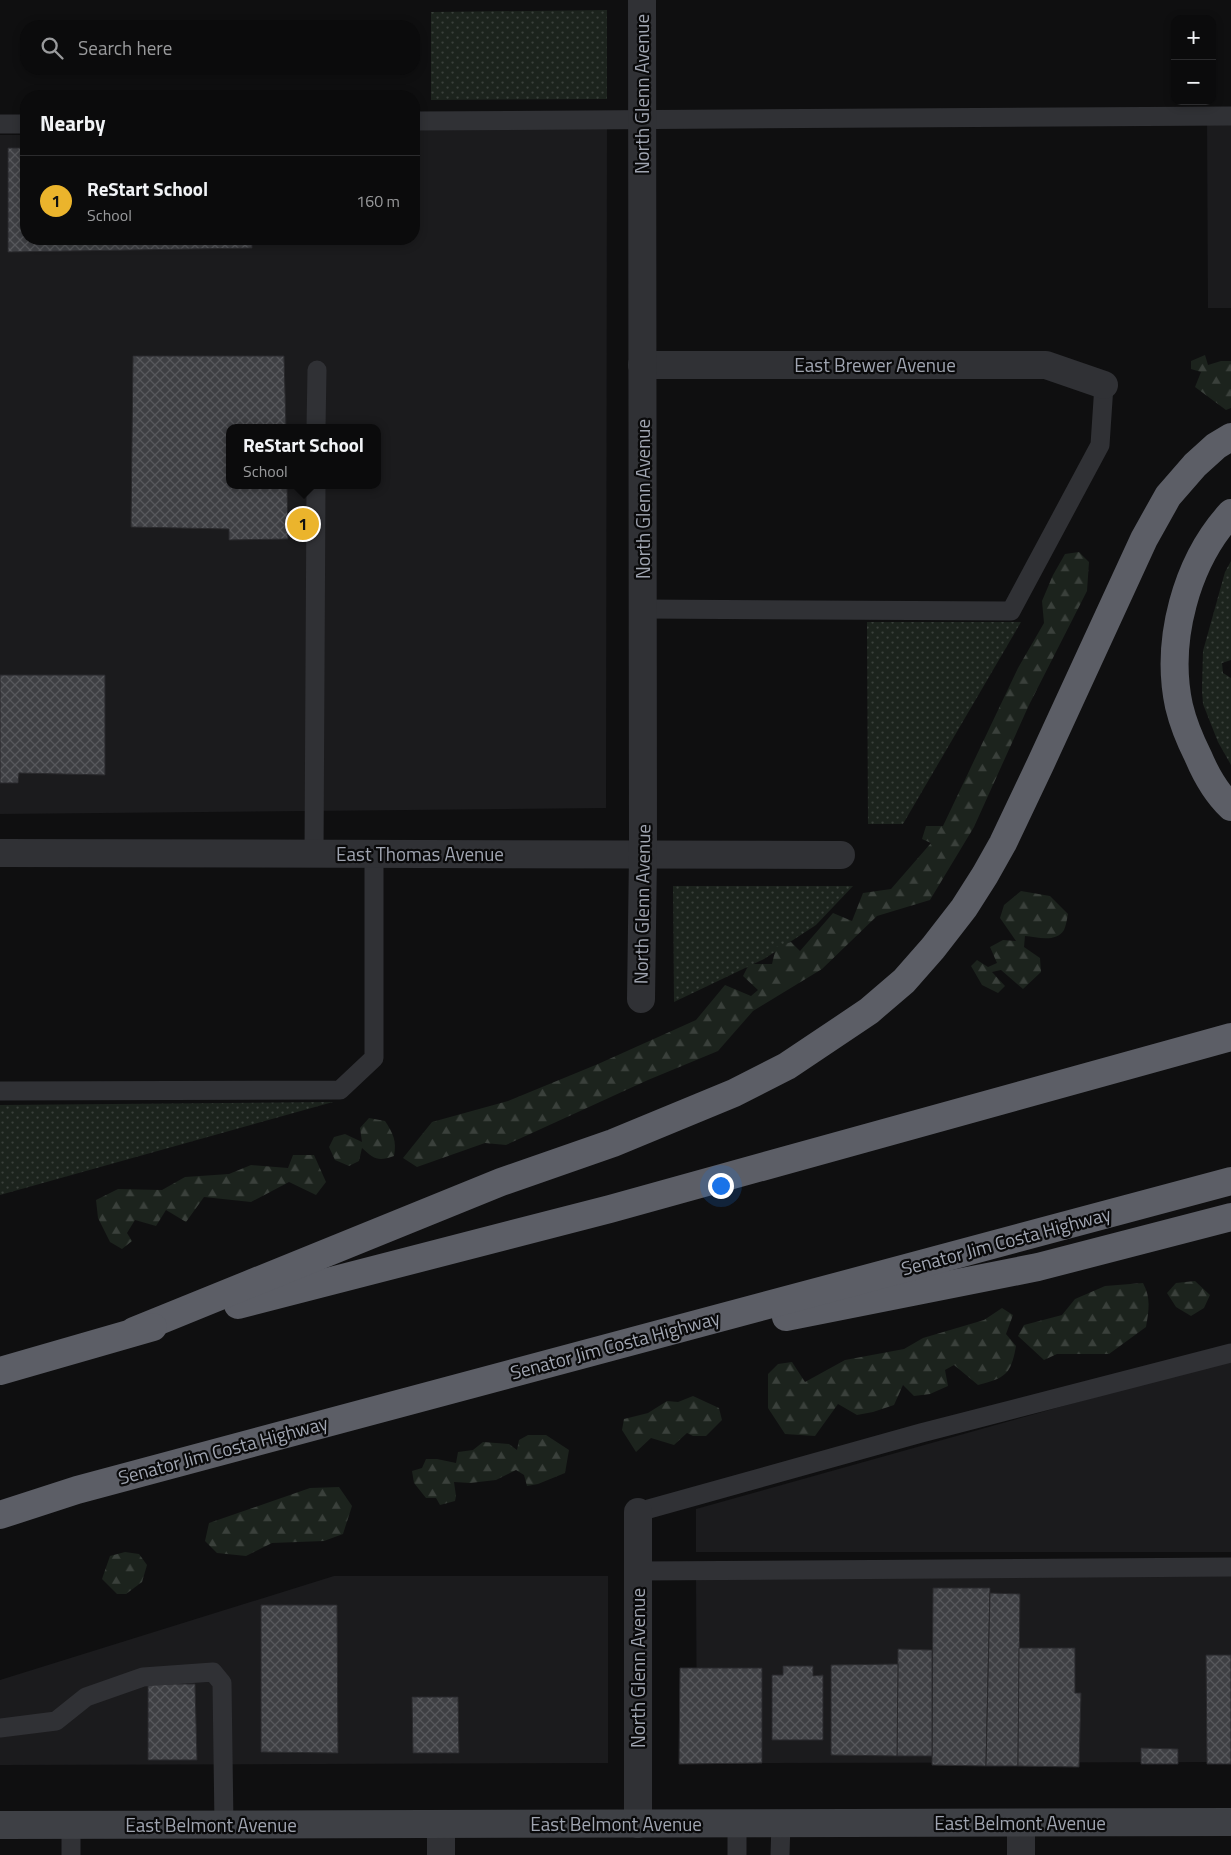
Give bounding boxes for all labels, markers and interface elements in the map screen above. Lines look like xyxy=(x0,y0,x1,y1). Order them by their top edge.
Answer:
street label: North Glenn Avenue xyxy=(627,14,656,174)
map controls xyxy=(1171,15,1216,105)
button: + xyxy=(1171,15,1216,60)
search box xyxy=(20,20,420,75)
text: Search here xyxy=(78,33,172,62)
icon: search xyxy=(38,34,66,62)
button: − xyxy=(1171,60,1216,105)
text: Nearby xyxy=(40,107,105,139)
text: ReStart School xyxy=(87,174,208,203)
text: 1 xyxy=(52,189,60,213)
text: 160 m xyxy=(356,189,400,213)
text: School xyxy=(87,203,132,227)
street label: East Brewer Avenue xyxy=(794,350,956,379)
street label: North Glenn Avenue xyxy=(628,419,657,579)
popup xyxy=(226,424,381,489)
text: ReStart School xyxy=(243,430,364,459)
text: School xyxy=(243,459,288,483)
pin: 1 xyxy=(287,505,319,543)
street label: North Glenn Avenue xyxy=(626,824,657,984)
street label: East Thomas Avenue xyxy=(336,839,504,868)
your location xyxy=(708,1173,734,1199)
street label: Senator Jim Costa Highway xyxy=(898,1199,1114,1282)
street label: Senator Jim Costa Highway xyxy=(507,1303,723,1386)
street label: Senator Jim Costa Highway xyxy=(115,1408,331,1491)
street label: North Glenn Avenue xyxy=(623,1588,652,1748)
street label: East Belmont Avenue xyxy=(934,1808,1106,1837)
street label: East Belmont Avenue xyxy=(530,1809,702,1838)
street label: East Belmont Avenue xyxy=(125,1810,297,1839)

